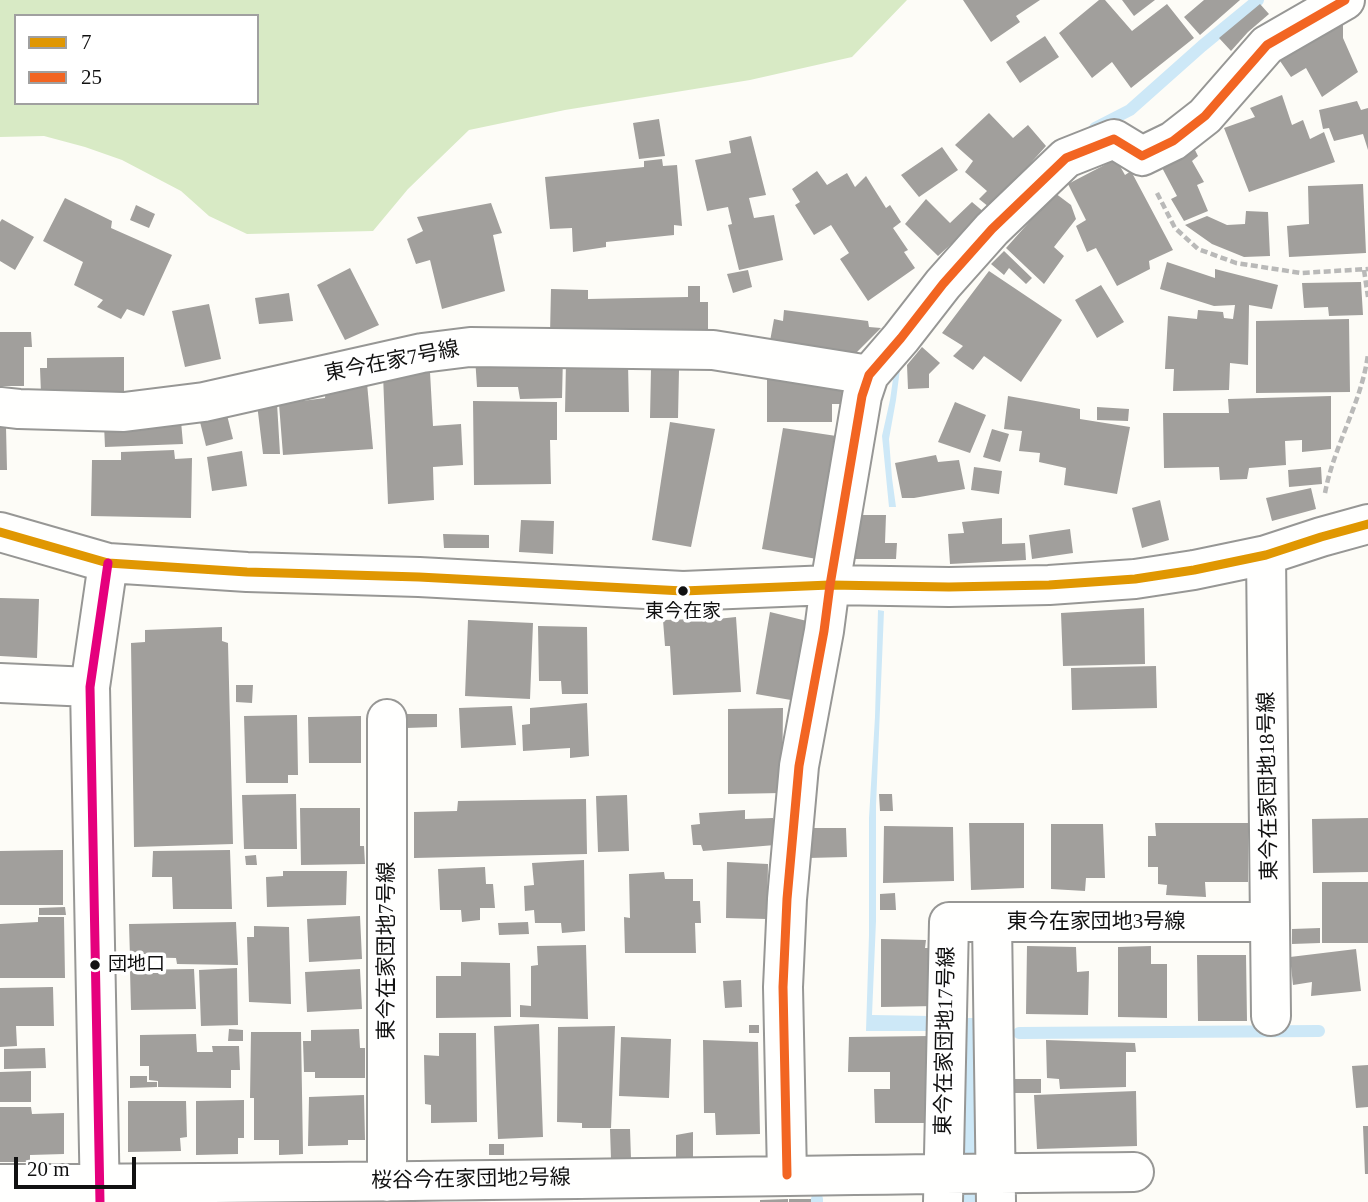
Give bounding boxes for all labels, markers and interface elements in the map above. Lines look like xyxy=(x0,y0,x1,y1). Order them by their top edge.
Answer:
legend xyxy=(14,14,259,105)
text: 7 xyxy=(81,30,92,54)
text: 25 xyxy=(81,65,102,89)
street label: 東今在家7号線 xyxy=(323,337,461,387)
marker: 東今在家 xyxy=(676,584,690,598)
place label: 東今在家 xyxy=(645,601,721,623)
street label: 東今在家団地18号線 xyxy=(1255,691,1283,881)
street label: 東今在家団地7号線 xyxy=(374,862,400,1040)
street label: 東今在家団地3号線 xyxy=(1007,909,1185,935)
street label: 東今在家団地17号線 xyxy=(932,946,960,1136)
place label: 団地口 xyxy=(108,954,165,976)
marker: 団地口 xyxy=(88,958,102,972)
scale bar xyxy=(18,1142,140,1186)
text: 20 m xyxy=(27,1157,70,1181)
street label: 桜谷今在家団地2号線 xyxy=(371,1166,571,1194)

